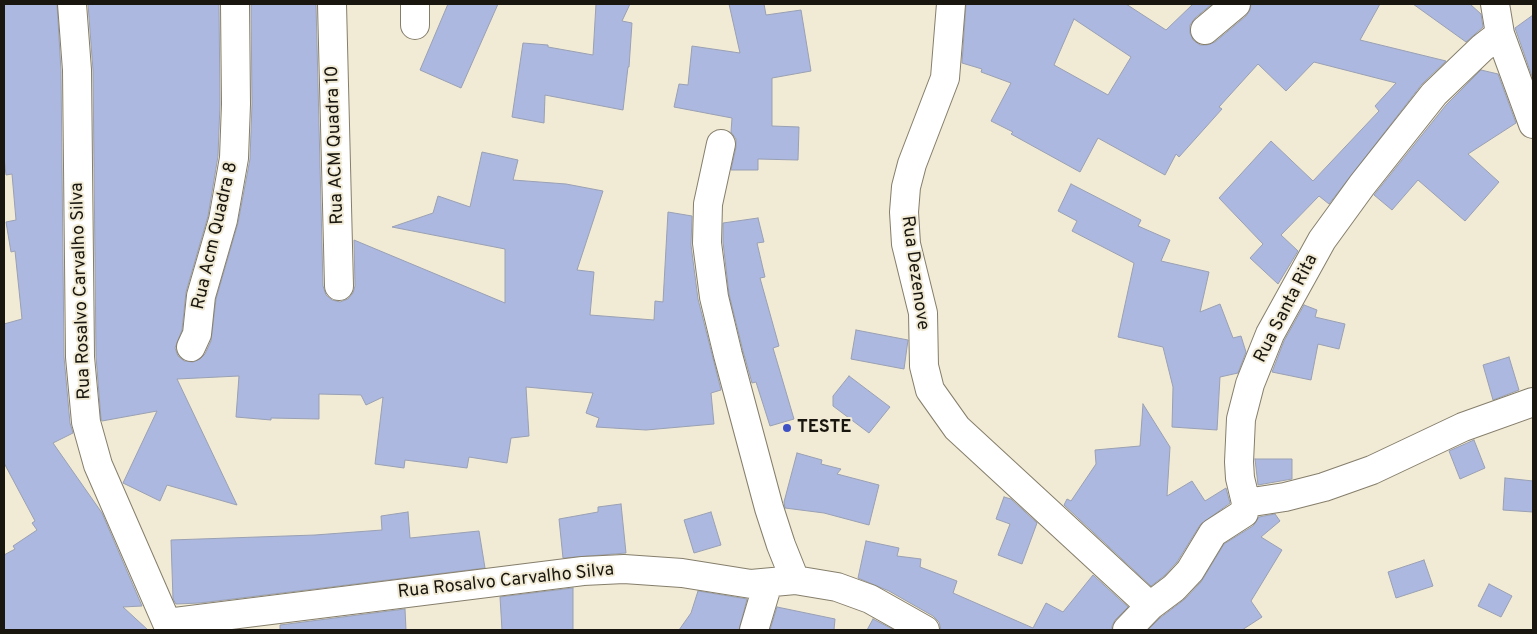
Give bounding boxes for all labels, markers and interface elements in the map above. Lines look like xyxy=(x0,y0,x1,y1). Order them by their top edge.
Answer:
street label: Rua ACM Quadra 10 xyxy=(322,65,350,225)
street label: Rua Acm Quadra 8 xyxy=(189,160,243,312)
street label: Rua Rosalvo Carvalho Silva xyxy=(67,182,97,400)
street label: Rua Dezenove xyxy=(895,214,933,332)
street label: Rua Santa Rita xyxy=(1250,251,1324,367)
place label: TESTE xyxy=(797,417,852,439)
marker: TESTE xyxy=(781,422,793,434)
street label: Rua Rosalvo Carvalho Silva xyxy=(397,560,615,604)

